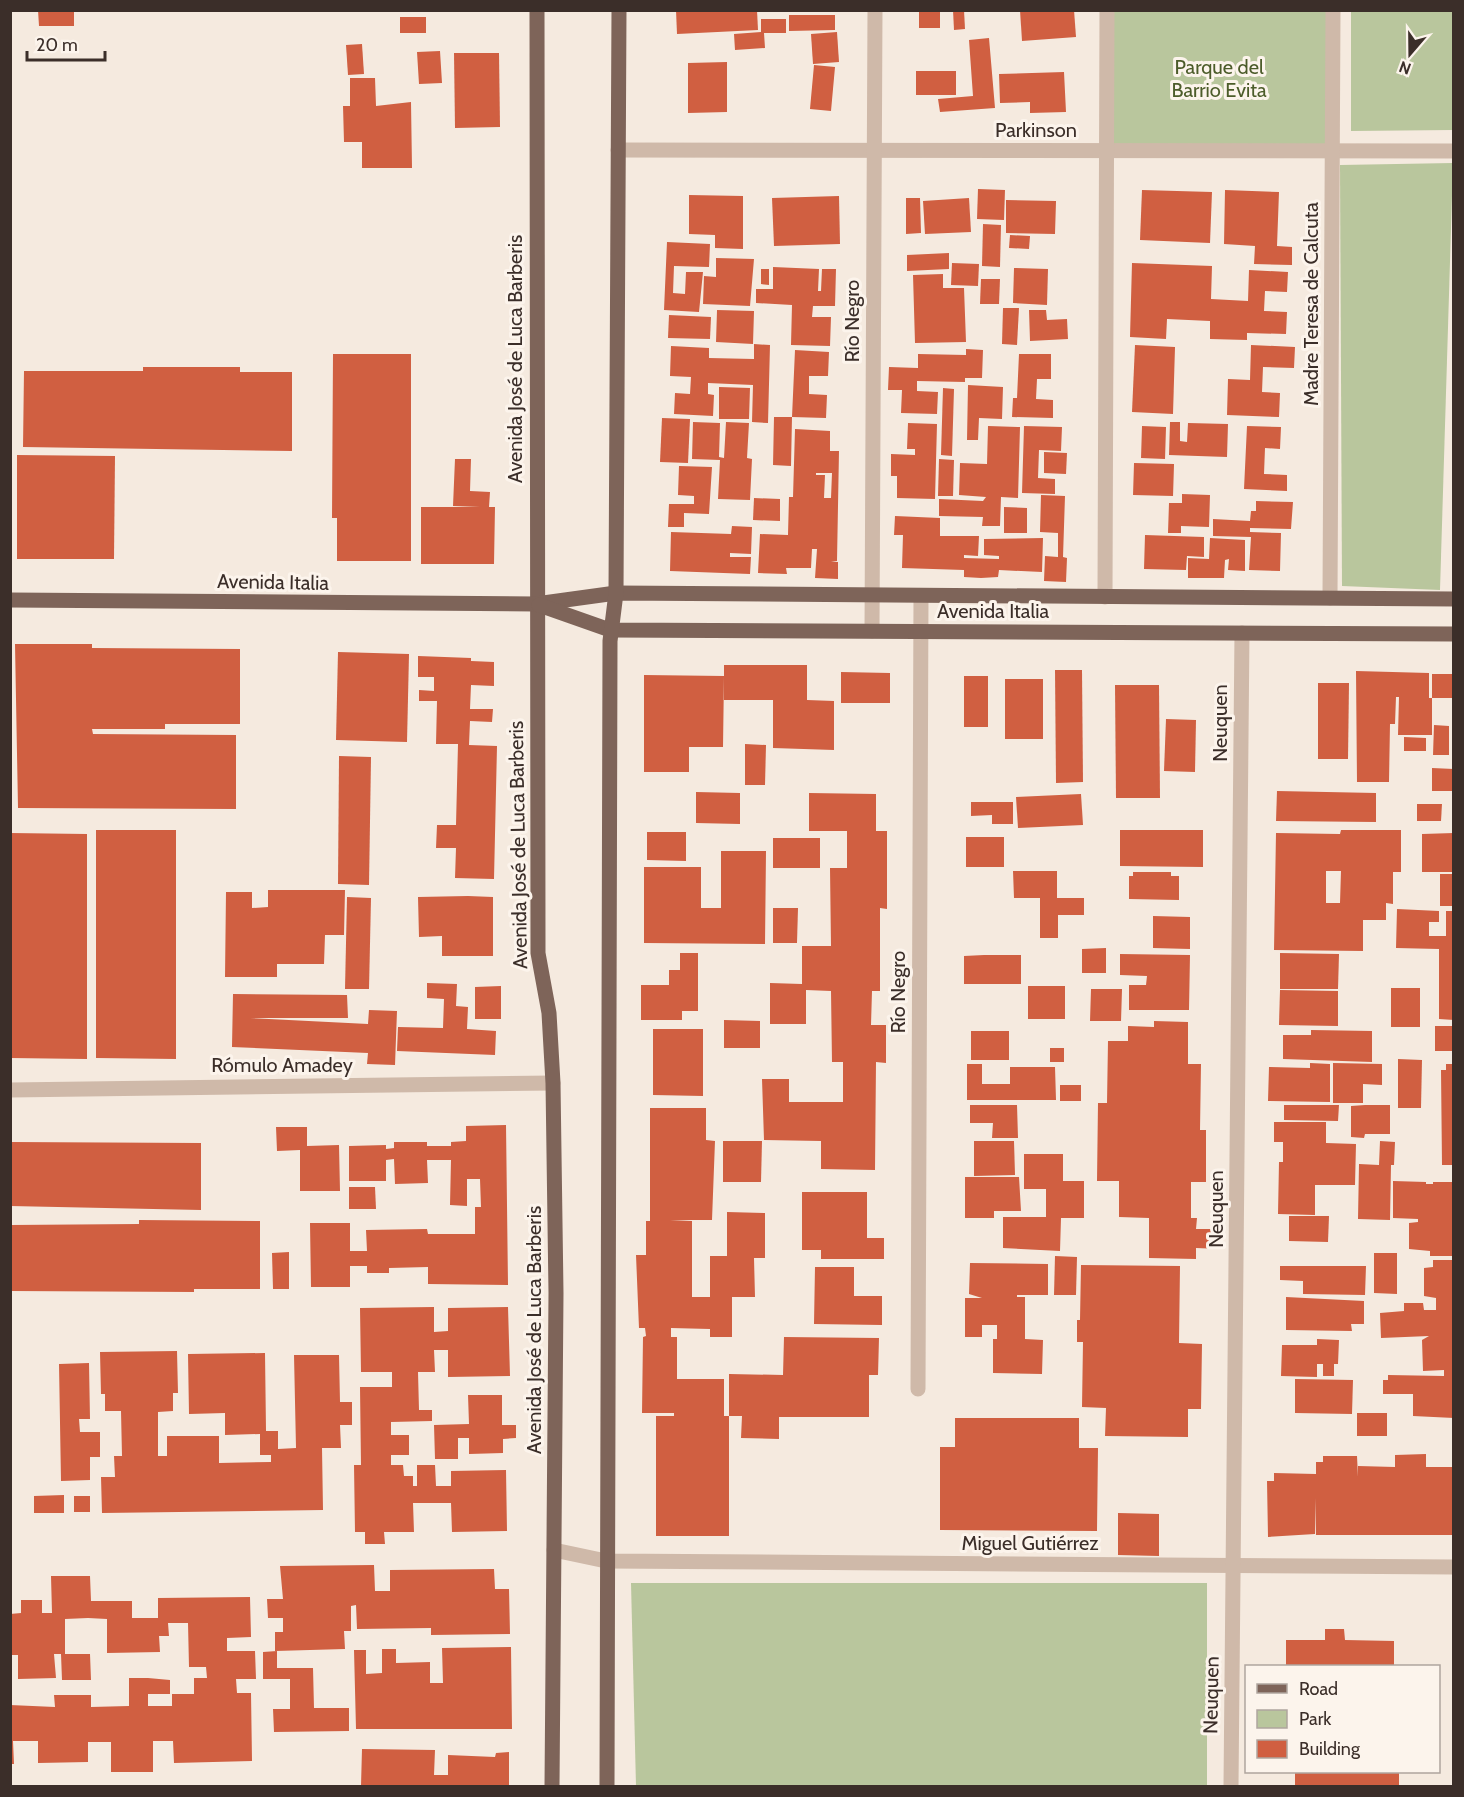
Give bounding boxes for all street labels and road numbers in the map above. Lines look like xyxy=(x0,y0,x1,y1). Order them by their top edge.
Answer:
street label: Parkinson xyxy=(995,118,1077,142)
street label: Madre Teresa de Calcuta xyxy=(1299,202,1323,406)
street label: Avenida José de Luca Barberis xyxy=(503,235,527,483)
street label: Río Negro xyxy=(840,280,864,362)
street label: Avenida Italia xyxy=(217,569,330,595)
street label: Avenida Italia xyxy=(937,599,1049,623)
street label: Neuquen xyxy=(1208,684,1232,762)
street label: Avenida José de Luca Barberis xyxy=(504,721,532,969)
street label: Río Negro xyxy=(886,951,910,1033)
street label: Rómulo Amadey xyxy=(211,1053,353,1077)
street label: Neuquen xyxy=(1204,1170,1228,1248)
street label: Avenida José de Luca Barberis xyxy=(522,1206,546,1454)
street label: Miguel Gutiérrez xyxy=(961,1531,1099,1555)
street label: Neuquen xyxy=(1198,1656,1224,1734)

